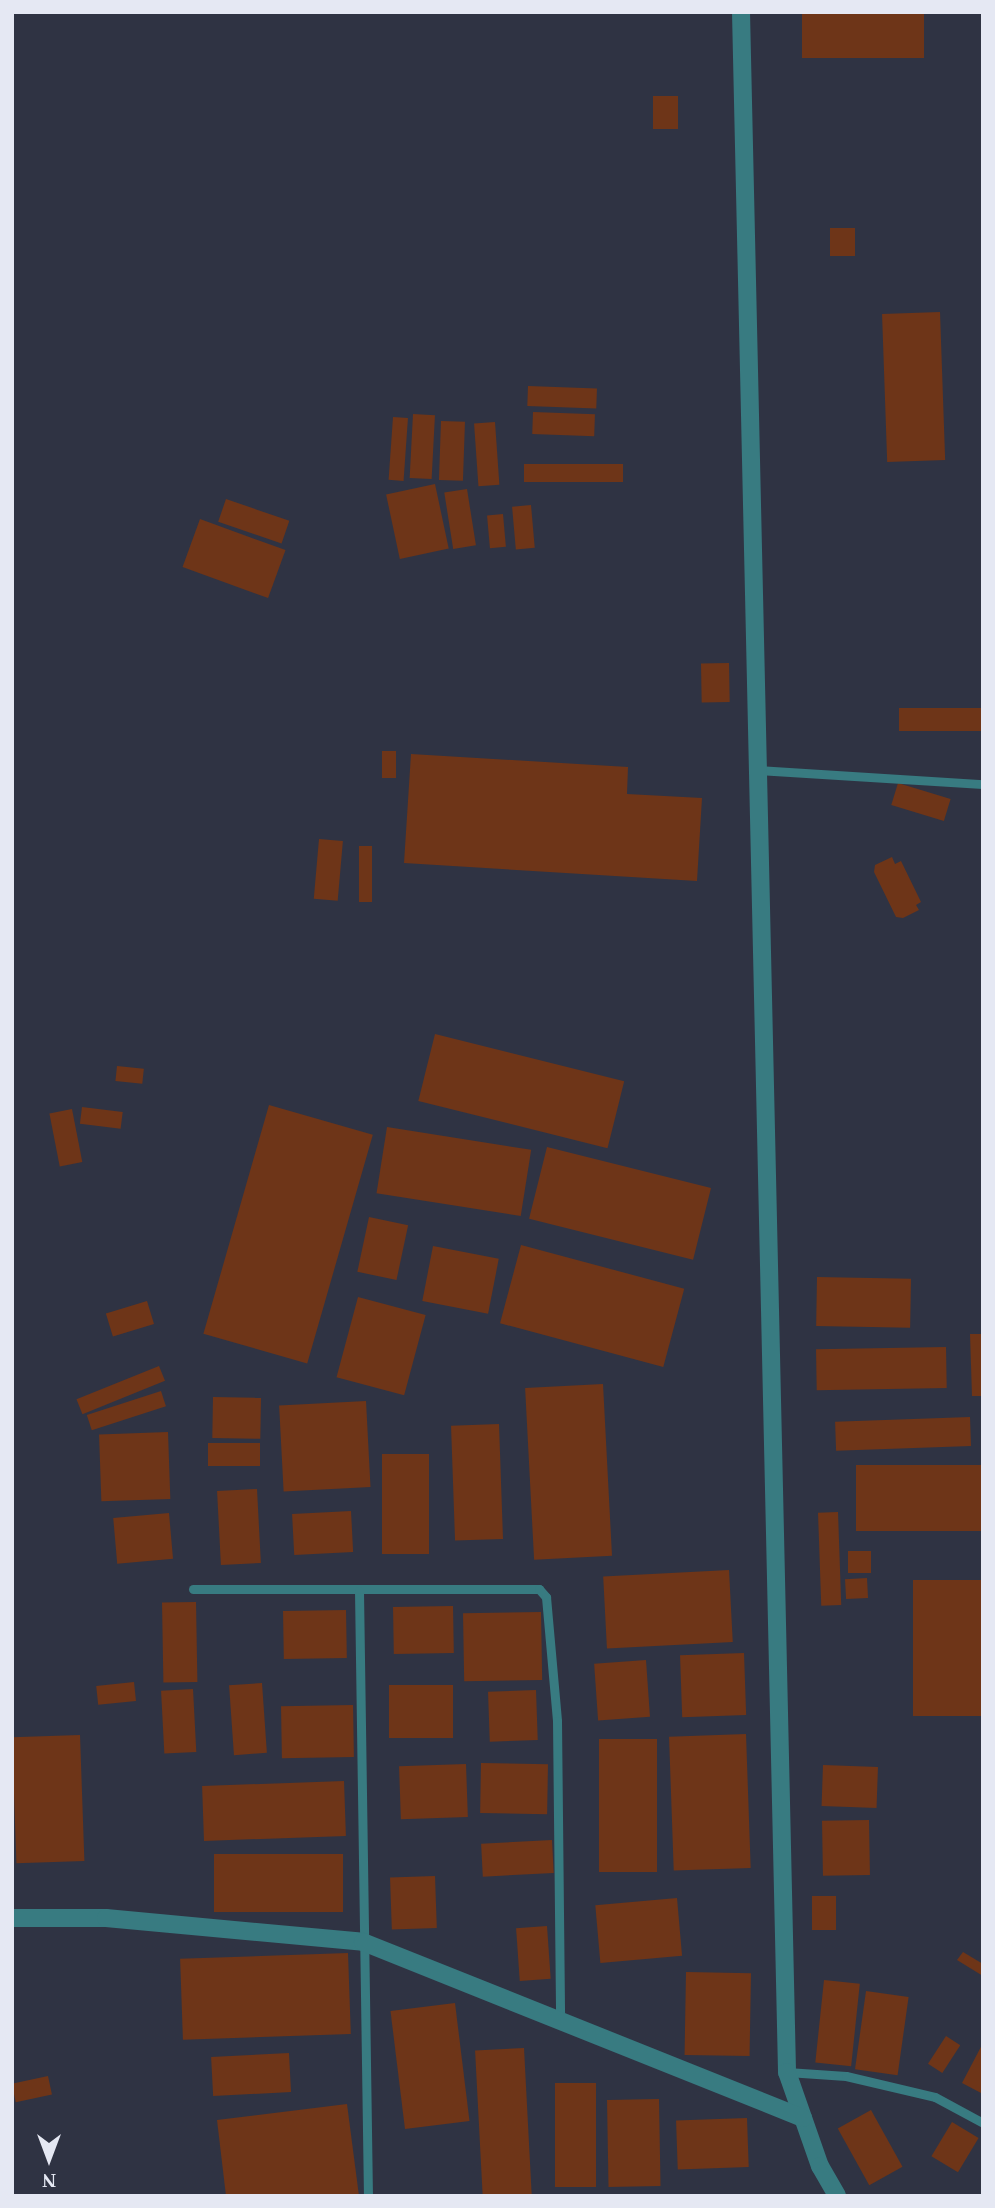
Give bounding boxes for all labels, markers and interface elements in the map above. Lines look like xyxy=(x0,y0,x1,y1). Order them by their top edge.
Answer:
north arrow xyxy=(14,2124,84,2194)
text: N xyxy=(42,2170,56,2191)

